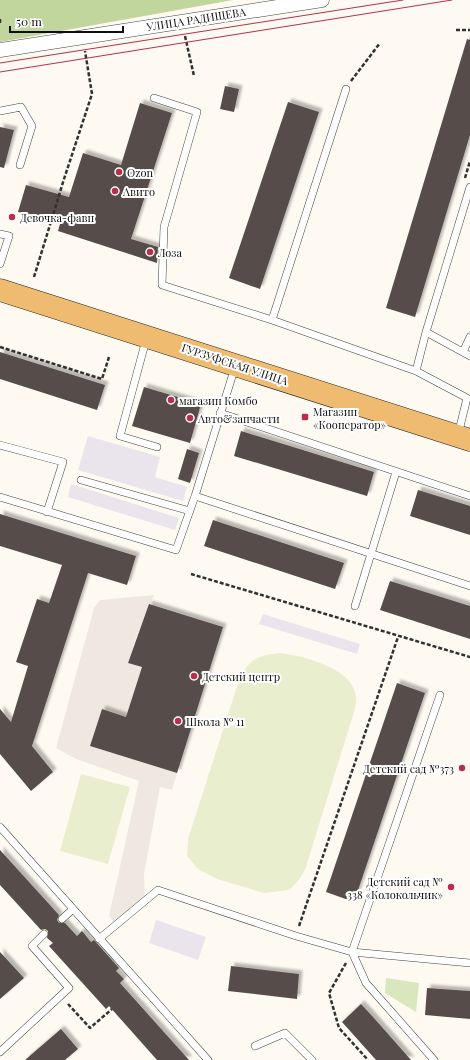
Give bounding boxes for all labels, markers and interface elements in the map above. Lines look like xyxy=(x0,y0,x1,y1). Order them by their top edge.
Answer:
street label: УЛИЦА РАДИЩЕВА xyxy=(144,4,247,34)
scale bar xyxy=(10,8,123,34)
text: 50 m xyxy=(16,13,42,29)
place label: Ozon xyxy=(127,165,153,180)
marker: Ozon xyxy=(114,167,124,177)
place label: Авито xyxy=(122,184,155,199)
marker: Авито xyxy=(110,186,120,196)
place label: Девочка-фавн xyxy=(20,210,95,225)
marker: Девочка-фавн xyxy=(7,212,17,222)
place label: Лоза xyxy=(157,245,182,260)
marker: Лоза xyxy=(145,247,155,257)
street label: ГУРЗУФСКАЯ УЛИЦА xyxy=(180,340,290,388)
place label: магазин Комбо xyxy=(179,393,258,408)
marker: магазин Комбо xyxy=(166,395,176,405)
place label: Магазин «Кооператор» xyxy=(313,404,387,432)
place label: Авто&запчасти xyxy=(197,411,280,426)
marker: Магазин «Кооператор» xyxy=(300,412,310,422)
marker: Авто&запчасти xyxy=(185,413,195,423)
place label: Детский центр xyxy=(202,669,280,684)
marker: Детский центр xyxy=(189,671,199,681)
place label: Школа № 11 xyxy=(186,714,244,729)
marker: Школа № 11 xyxy=(173,716,183,726)
place label: Детский сад №373 xyxy=(363,761,454,776)
marker: Детский сад №373 xyxy=(457,763,467,773)
place label: Детский сад № 338 «Колокольчик» xyxy=(347,874,443,902)
marker: Детский сад № 338 «Колокольчик» xyxy=(446,882,456,892)

